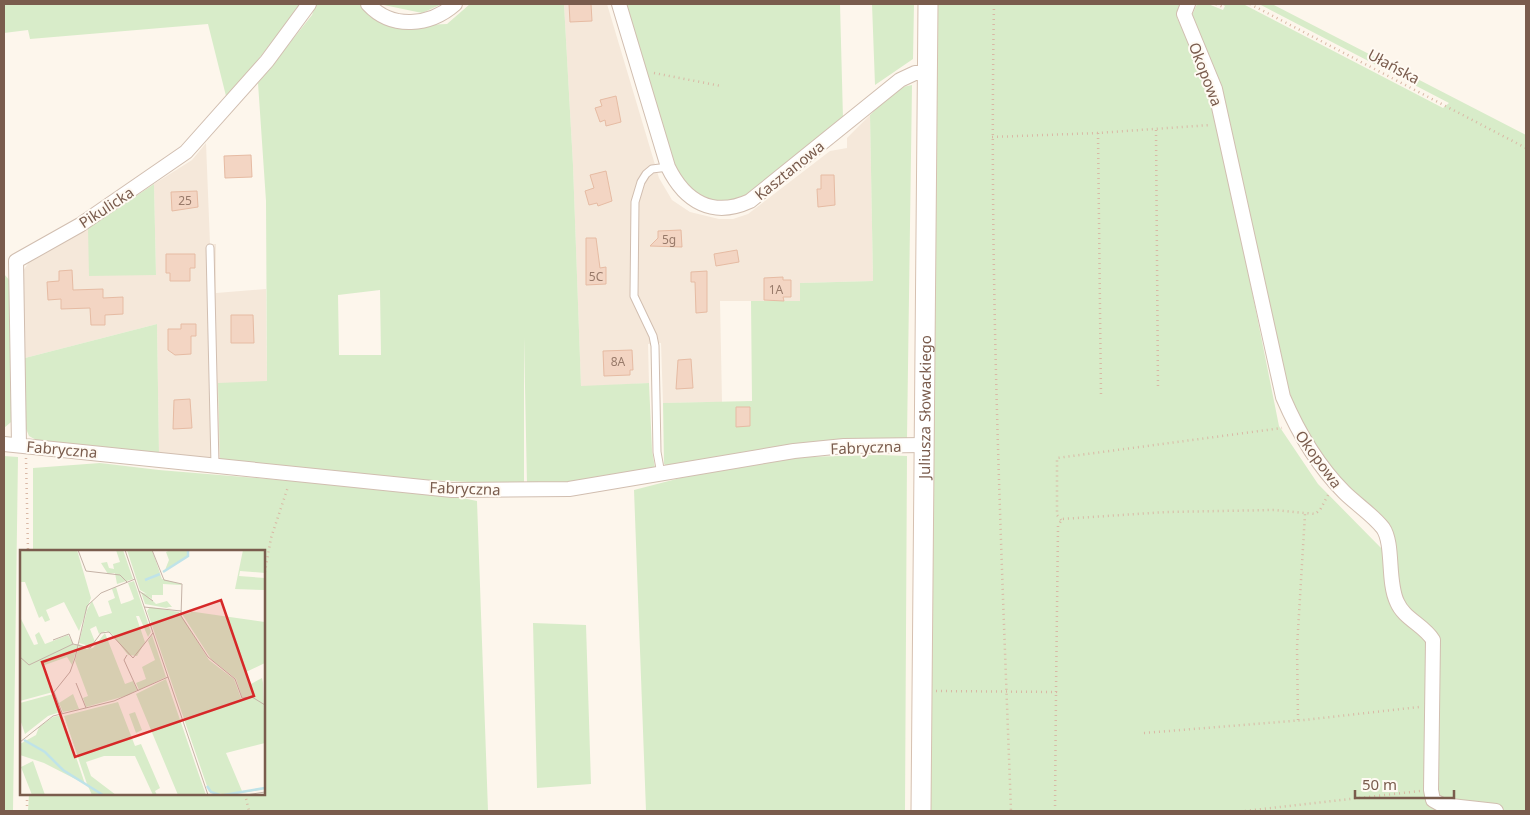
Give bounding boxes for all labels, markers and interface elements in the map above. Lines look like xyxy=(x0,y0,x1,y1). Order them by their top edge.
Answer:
street label: Okopowa xyxy=(1185,39,1227,109)
street label: Ułańska xyxy=(1365,44,1423,88)
street label: Kasztanowa xyxy=(750,136,828,204)
street label: Pikulicka xyxy=(75,182,137,232)
house number: 25 xyxy=(178,192,192,209)
house number: 5g xyxy=(662,231,676,248)
house number: 5C xyxy=(589,268,604,285)
house number: 1A xyxy=(769,281,784,298)
street label: Juliusza Słowackiego xyxy=(914,335,935,481)
house number: 8A xyxy=(611,353,626,370)
street label: Okopowa xyxy=(1291,426,1347,492)
street label: Fabryczna xyxy=(26,436,98,462)
street label: Fabryczna xyxy=(830,436,902,458)
street label: Fabryczna xyxy=(429,477,501,499)
inset map xyxy=(20,550,265,795)
scale bar xyxy=(1355,768,1454,800)
text: 50 m xyxy=(1362,774,1397,794)

